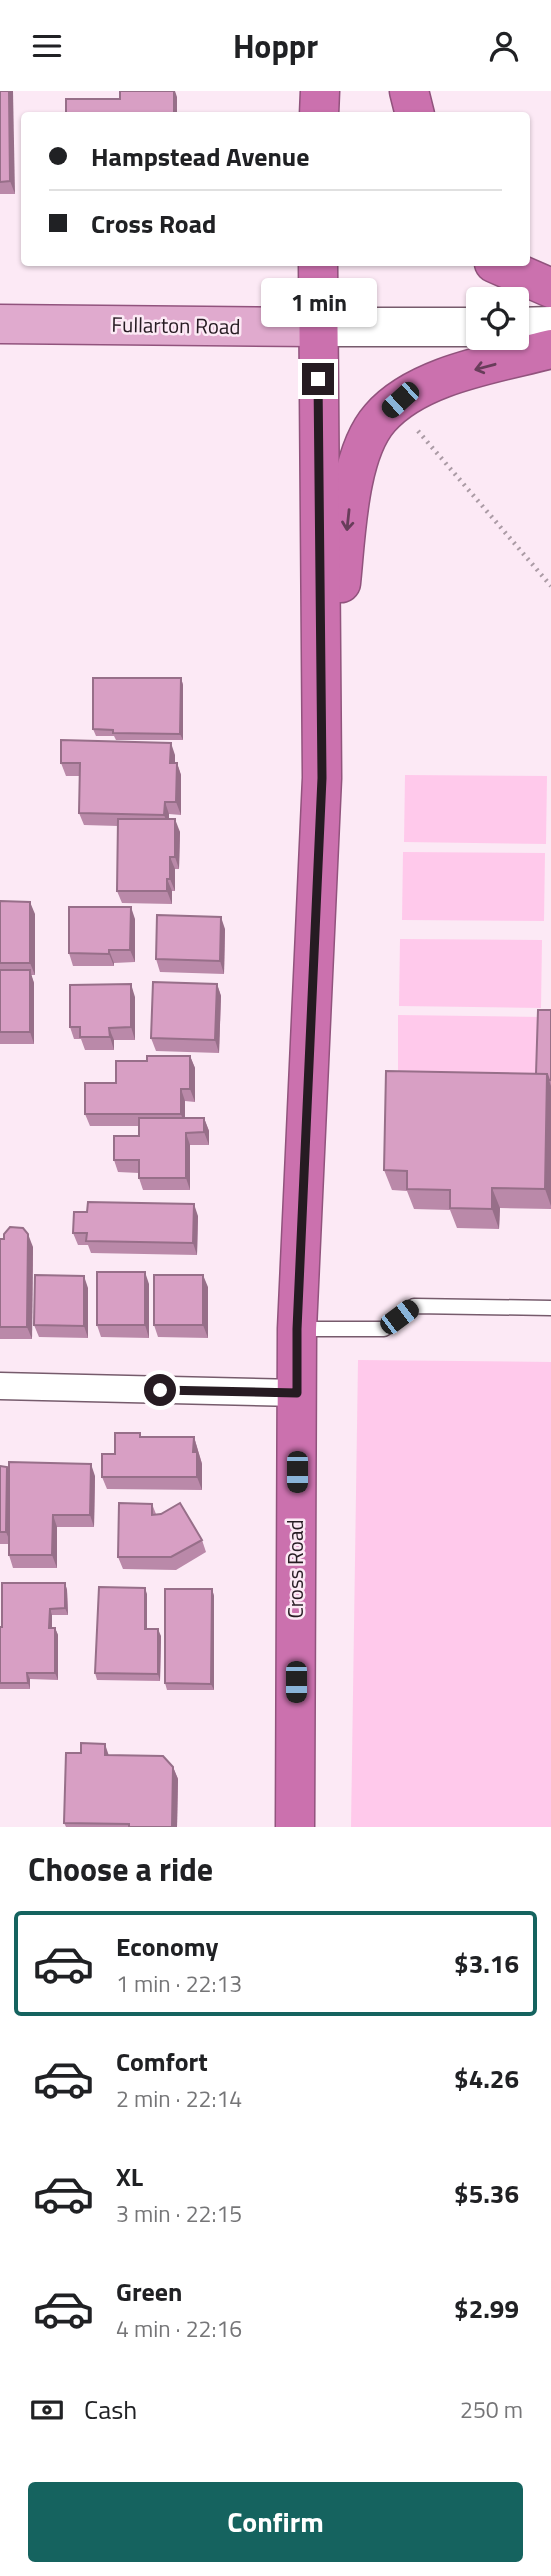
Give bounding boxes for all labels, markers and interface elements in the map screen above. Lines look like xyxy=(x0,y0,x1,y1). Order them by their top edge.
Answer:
text: Hoppr xyxy=(233,22,318,70)
icon: menu xyxy=(28,27,66,65)
icon: person xyxy=(485,27,523,65)
text: Hampstead Avenue xyxy=(91,137,309,176)
text: Cross Road xyxy=(91,204,216,243)
callout: 1 min xyxy=(260,278,376,327)
text: 1 min xyxy=(291,285,347,320)
map controls xyxy=(466,287,529,350)
button: locate xyxy=(466,287,529,350)
street label: Fullarton Road xyxy=(111,308,241,342)
one-way arrow xyxy=(474,361,497,374)
route end xyxy=(302,363,334,395)
car xyxy=(378,378,423,422)
one-way arrow xyxy=(341,508,354,531)
car xyxy=(376,1296,423,1338)
route start xyxy=(144,1374,176,1406)
car xyxy=(287,1451,308,1493)
street label: Cross Road xyxy=(279,1519,311,1619)
car xyxy=(286,1661,307,1703)
text: Choose a ride xyxy=(28,1845,213,1893)
text: Economy xyxy=(116,1927,218,1966)
icon: car xyxy=(32,1932,95,1995)
text: $3.16 xyxy=(454,1944,519,1983)
text: 1 min · 22:13 xyxy=(116,1966,242,2001)
text: Comfort xyxy=(116,2042,208,2081)
icon: car xyxy=(32,2047,95,2110)
text: $4.26 xyxy=(454,2059,519,2098)
text: 2 min · 22:14 xyxy=(116,2081,242,2116)
text: XL xyxy=(116,2157,143,2196)
icon: car xyxy=(32,2162,95,2225)
text: $5.36 xyxy=(454,2174,519,2213)
text: 3 min · 22:15 xyxy=(116,2196,242,2231)
text: Green xyxy=(116,2272,182,2311)
icon: car xyxy=(32,2277,95,2340)
text: $2.99 xyxy=(454,2289,519,2328)
text: 4 min · 22:16 xyxy=(116,2311,242,2346)
text: Cash xyxy=(84,2390,137,2429)
icon: cash xyxy=(28,2391,66,2429)
text: 250 m xyxy=(460,2392,523,2427)
button: Confirm xyxy=(28,2482,523,2562)

